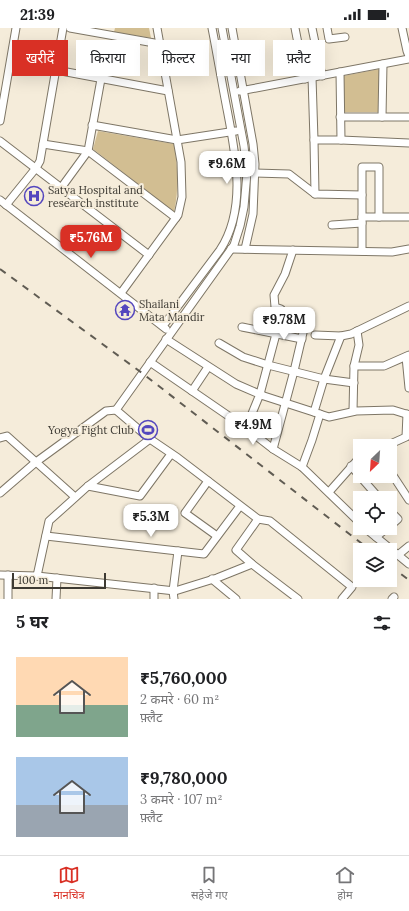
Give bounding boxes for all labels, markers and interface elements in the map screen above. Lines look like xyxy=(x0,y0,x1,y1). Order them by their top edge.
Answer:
text: 21:39 xyxy=(20,5,55,24)
chip: खरीदें xyxy=(12,40,68,76)
chip: किराया xyxy=(76,40,140,76)
chip: फ़िल्टर xyxy=(148,40,209,76)
chip: नया xyxy=(217,40,265,76)
chip: फ़्लैट xyxy=(273,40,325,76)
pin: ₹9.6M xyxy=(199,151,255,185)
text: ₹9.6M xyxy=(208,155,246,172)
place label: Satya Hospital and research institute xyxy=(48,183,143,210)
hospital icon: Satya Hospital and research institute xyxy=(23,185,45,207)
pin: ₹5.76M xyxy=(58,225,124,259)
text: ₹5.76M xyxy=(69,229,113,246)
place label: Shailani Mata Mandir xyxy=(139,297,205,324)
temple icon: Shailani Mata Mandir xyxy=(114,299,136,321)
pin: ₹9.78M xyxy=(251,307,317,341)
text: ₹9.78M xyxy=(262,311,306,328)
pin: ₹4.9M xyxy=(225,412,281,446)
text: ₹4.9M xyxy=(234,416,272,433)
sports icon: Yogya Fight Club xyxy=(137,419,159,441)
place label: Yogya Fight Club xyxy=(47,423,134,437)
north arrow xyxy=(353,439,397,483)
map controls xyxy=(353,439,397,587)
button: locate xyxy=(353,491,397,535)
pin: ₹5.3M xyxy=(123,504,179,538)
text: ₹5.3M xyxy=(132,508,170,525)
button: layers xyxy=(353,543,397,587)
scale bar xyxy=(12,571,106,590)
text: 100 m xyxy=(18,573,48,587)
text: 5 घर xyxy=(16,611,48,633)
icon: filters xyxy=(371,612,393,634)
text: ₹5,760,000 xyxy=(140,667,227,689)
icon: home xyxy=(48,673,96,721)
text: 2 कमरे · 60 m² xyxy=(140,691,219,708)
text: फ़्लैट xyxy=(140,709,163,726)
text: ₹9,780,000 xyxy=(140,767,228,789)
icon: home xyxy=(48,773,96,821)
text: 3 कमरे · 107 m² xyxy=(140,791,222,808)
text: फ़्लैट xyxy=(140,809,163,826)
tab: मानचित्र xyxy=(53,864,85,903)
tab: सहेजे गए xyxy=(191,864,228,903)
tab: होम xyxy=(334,864,356,903)

